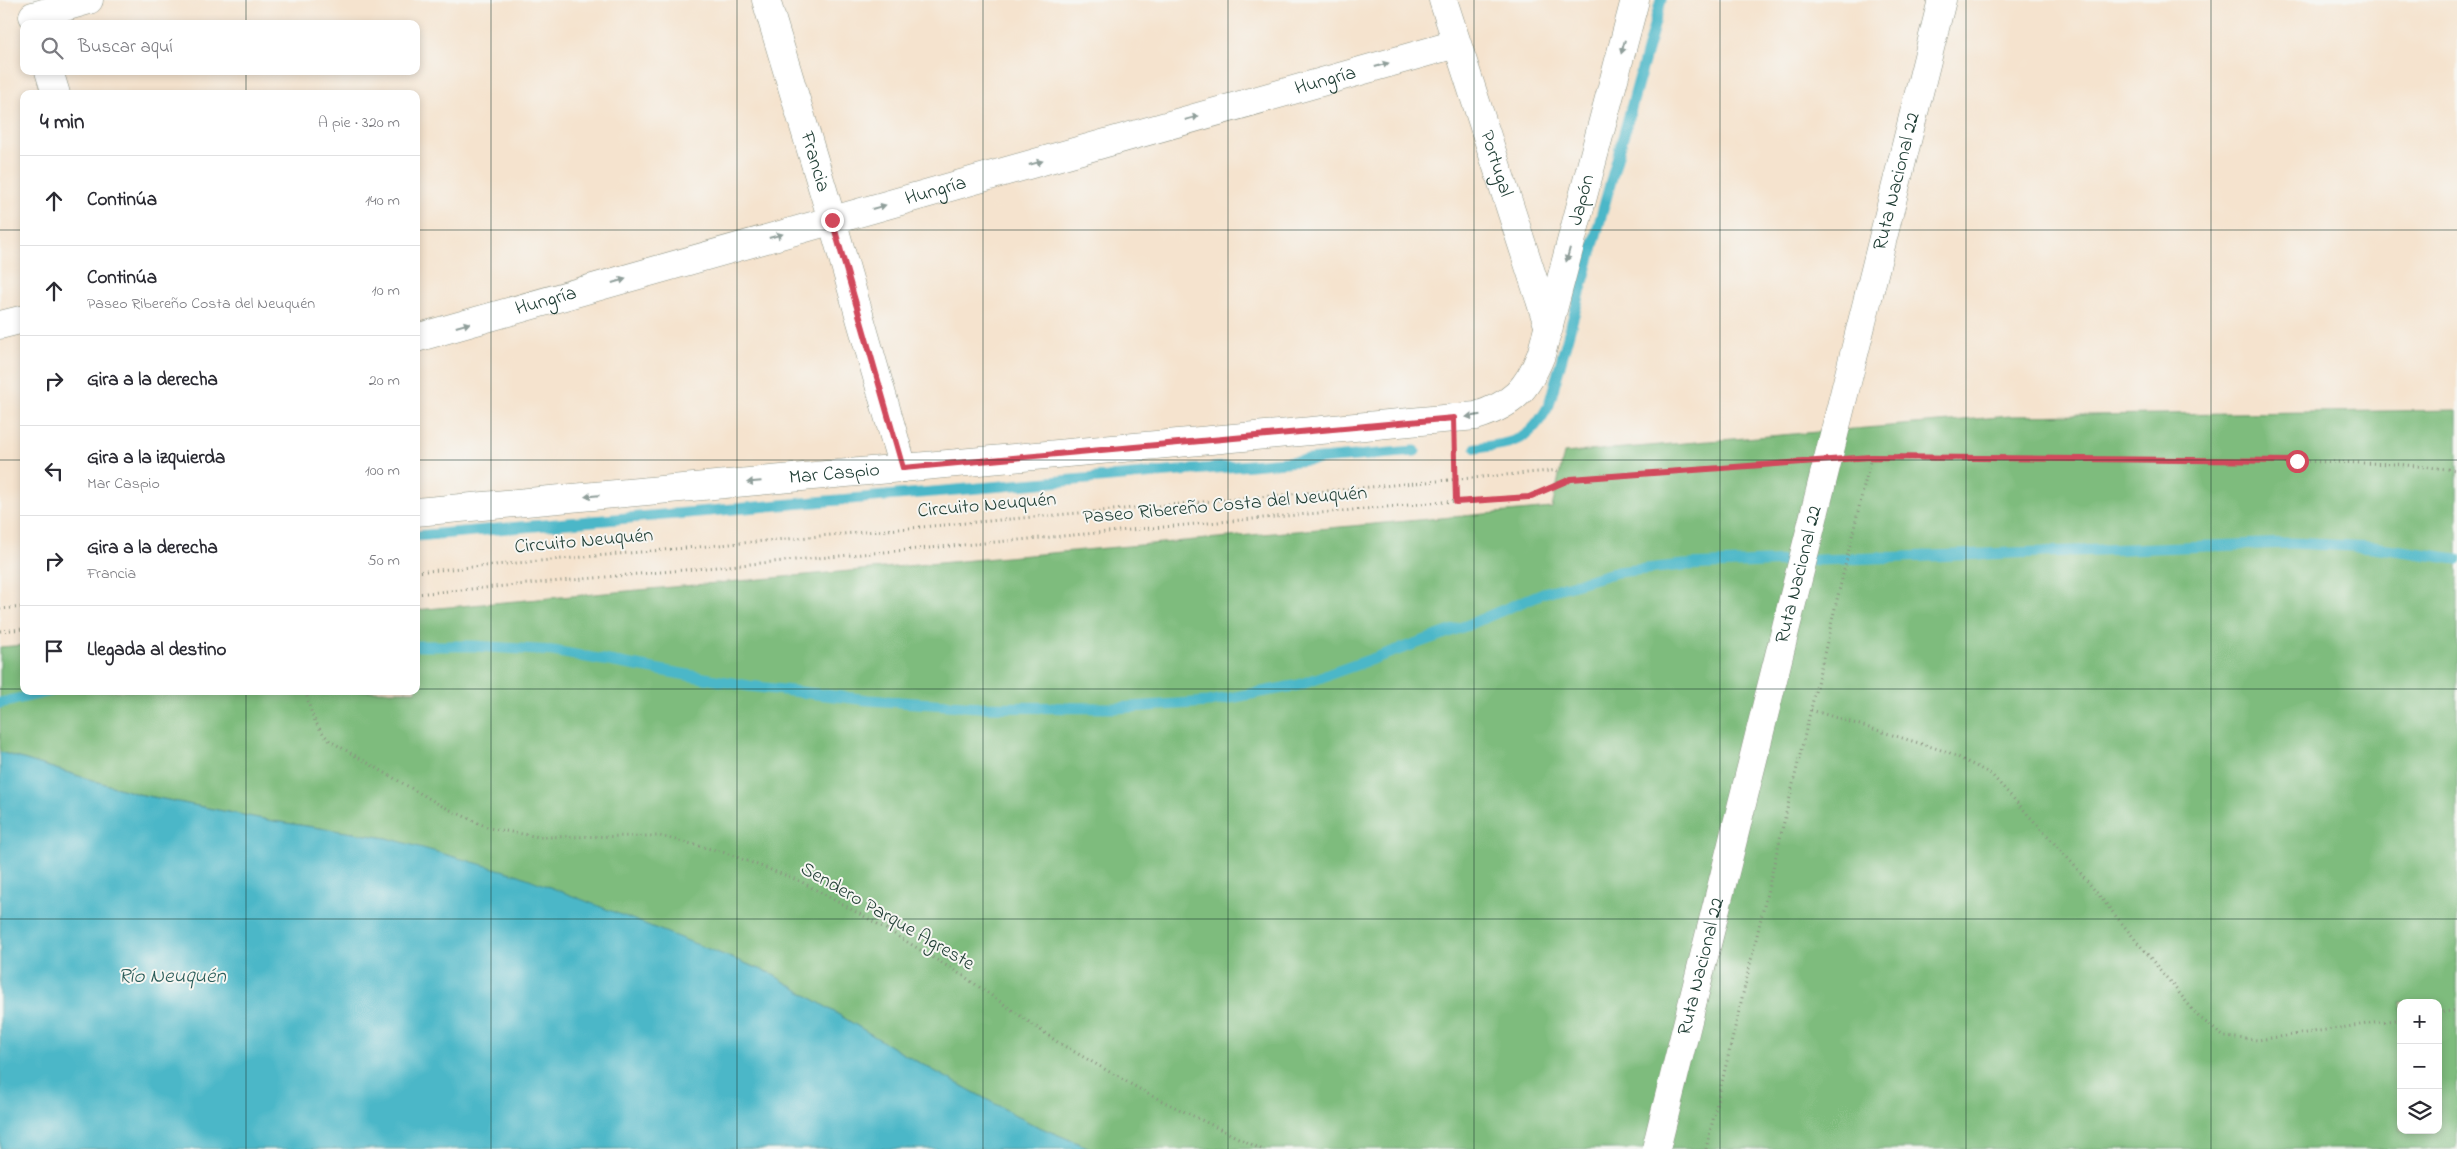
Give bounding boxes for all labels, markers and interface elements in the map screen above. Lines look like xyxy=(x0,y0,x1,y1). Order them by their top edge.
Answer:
search box xyxy=(20,20,420,75)
icon: search xyxy=(38,34,66,62)
text: Buscar aquí xyxy=(78,34,173,61)
one-way arrow xyxy=(1618,40,1626,55)
street label: Hungría xyxy=(1291,58,1359,103)
one-way arrow xyxy=(1375,60,1390,68)
text: 4 min xyxy=(40,108,84,138)
street label: Ruta Nacional 22 xyxy=(1866,109,1928,253)
text: A pie · 320 m xyxy=(318,111,400,135)
one-way arrow xyxy=(1185,114,1200,122)
street label: Francia xyxy=(792,127,837,196)
street label: Portugal xyxy=(1472,127,1520,201)
one-way arrow xyxy=(1028,158,1043,166)
street label: Hungría xyxy=(902,169,970,214)
street label: Japón xyxy=(1561,171,1603,229)
icon: ahead xyxy=(40,187,68,215)
text: Continúa xyxy=(87,187,157,214)
text: 140 m xyxy=(365,189,400,213)
one-way arrow xyxy=(872,203,887,211)
route end xyxy=(821,209,844,232)
one-way arrow xyxy=(768,232,783,240)
one-way arrow xyxy=(1564,248,1572,263)
text: Continúa xyxy=(87,265,157,292)
one-way arrow xyxy=(612,276,627,284)
icon: ahead xyxy=(40,277,68,305)
text: 10 m xyxy=(372,279,400,303)
street label: Hungría xyxy=(512,279,580,324)
text: Paseo Ribereño Costa del Neuquén xyxy=(87,292,315,316)
one-way arrow xyxy=(456,321,471,329)
icon: right xyxy=(40,367,68,395)
text: Gira a la derecha xyxy=(87,367,218,394)
text: 20 m xyxy=(369,369,400,393)
one-way arrow xyxy=(1465,412,1481,420)
text: Gira a la izquierda xyxy=(87,445,225,472)
route start xyxy=(2286,450,2309,473)
street label: Mar Caspio xyxy=(788,456,881,493)
icon: left xyxy=(40,457,68,485)
text: 100 m xyxy=(365,459,400,483)
text: Mar Caspio xyxy=(87,472,160,496)
one-way arrow xyxy=(746,478,762,486)
street label: Paseo Ribereño Costa del Neuquén xyxy=(1082,479,1369,533)
street label: Circuito Neuquén xyxy=(916,485,1058,527)
one-way arrow xyxy=(584,493,600,501)
street label: Ruta Nacional 22 xyxy=(1768,503,1830,647)
street label: Circuito Neuquén xyxy=(513,521,655,563)
text: Gira a la derecha xyxy=(87,535,218,562)
icon: right xyxy=(40,547,68,575)
text: 50 m xyxy=(368,549,400,573)
text: Francia xyxy=(87,562,136,586)
icon: arrive xyxy=(40,637,68,665)
text: Llegada al destino xyxy=(87,637,226,664)
street label: Sendero Parque Agreste xyxy=(794,855,980,980)
street label: Ruta Nacional 22 xyxy=(1670,895,1733,1039)
water label: Río Neuquén xyxy=(118,962,226,992)
map controls xyxy=(2397,999,2442,1134)
button: + xyxy=(2397,999,2442,1044)
button: − xyxy=(2397,1044,2442,1089)
button: layers xyxy=(2397,1089,2442,1134)

